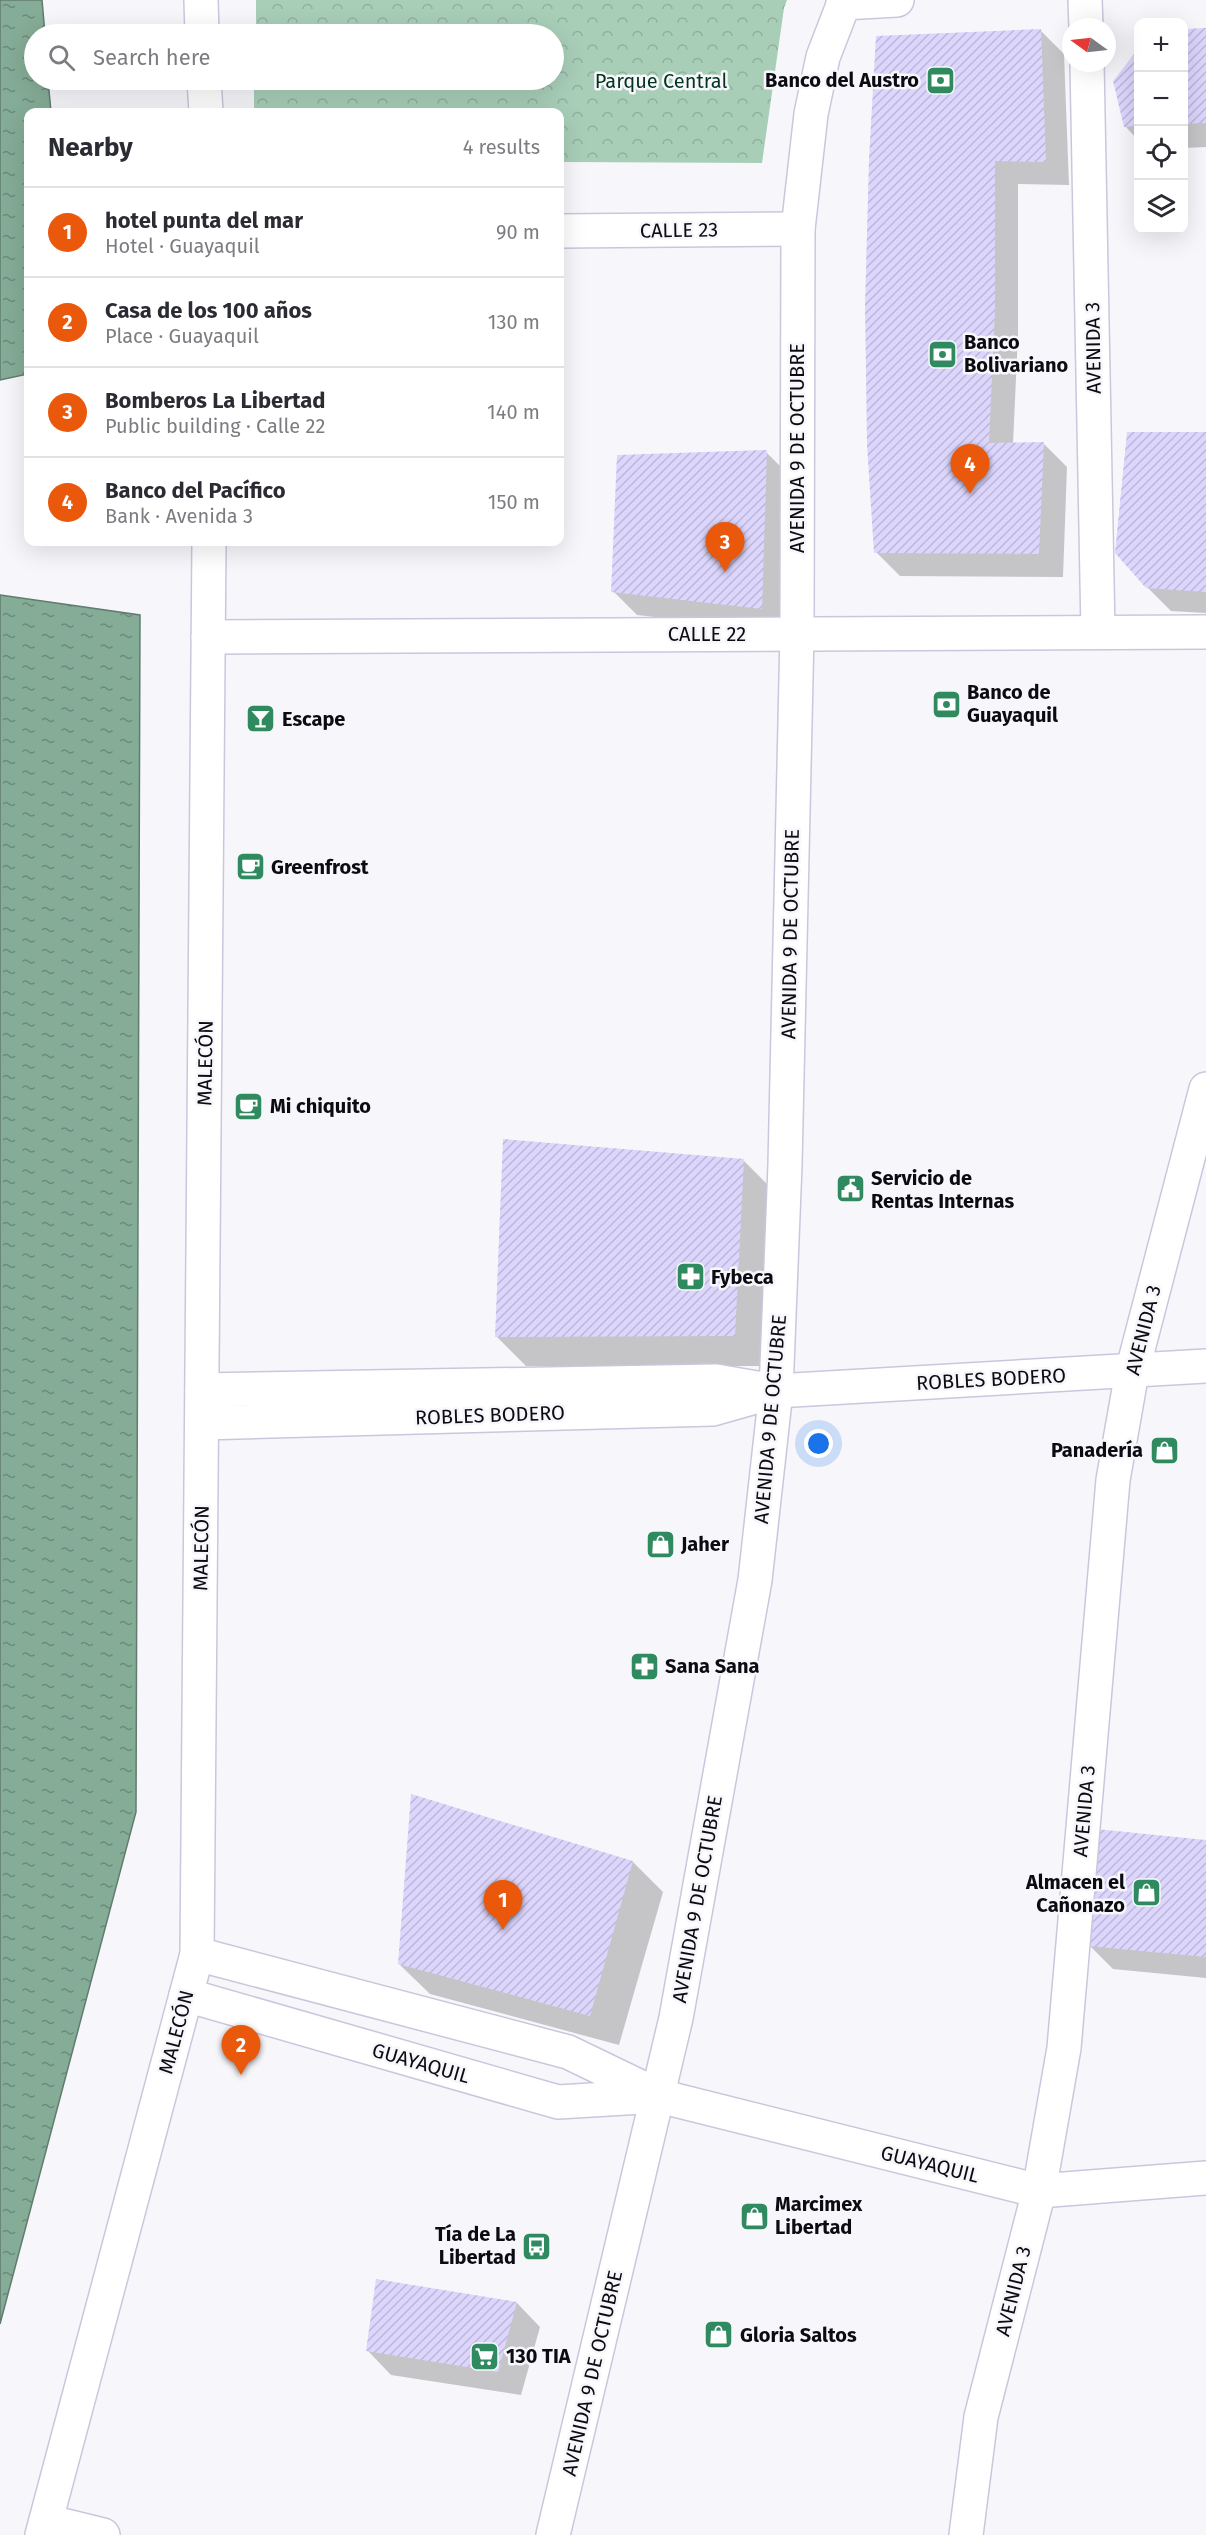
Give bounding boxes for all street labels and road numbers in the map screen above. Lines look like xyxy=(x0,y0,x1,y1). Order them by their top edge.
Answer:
street label: CALLE 23 xyxy=(640,217,718,243)
street label: AVENIDA 3 xyxy=(1080,302,1106,394)
street label: AVENIDA 9 DE OCTUBRE xyxy=(785,343,809,553)
street label: CALLE 22 xyxy=(668,622,746,646)
street label: AVENIDA 9 DE OCTUBRE xyxy=(776,829,804,1039)
street label: MALECÓN xyxy=(192,1020,218,1106)
street label: AVENIDA 3 xyxy=(1120,1282,1166,1378)
street label: AVENIDA 9 DE OCTUBRE xyxy=(749,1313,791,1525)
street label: ROBLES BODERO xyxy=(916,1363,1066,1395)
street label: ROBLES BODERO xyxy=(415,1400,565,1430)
street label: MALECÓN xyxy=(188,1505,214,1591)
street label: AVENIDA 3 xyxy=(1068,1764,1100,1858)
street label: AVENIDA 9 DE OCTUBRE xyxy=(667,1793,727,2005)
street label: MALECÓN xyxy=(153,1987,199,2077)
street label: GUAYAQUIL xyxy=(369,2038,473,2088)
street label: GUAYAQUIL xyxy=(878,2140,982,2188)
street label: AVENIDA 3 xyxy=(990,2243,1036,2339)
street label: AVENIDA 9 DE OCTUBRE xyxy=(557,2268,627,2478)

